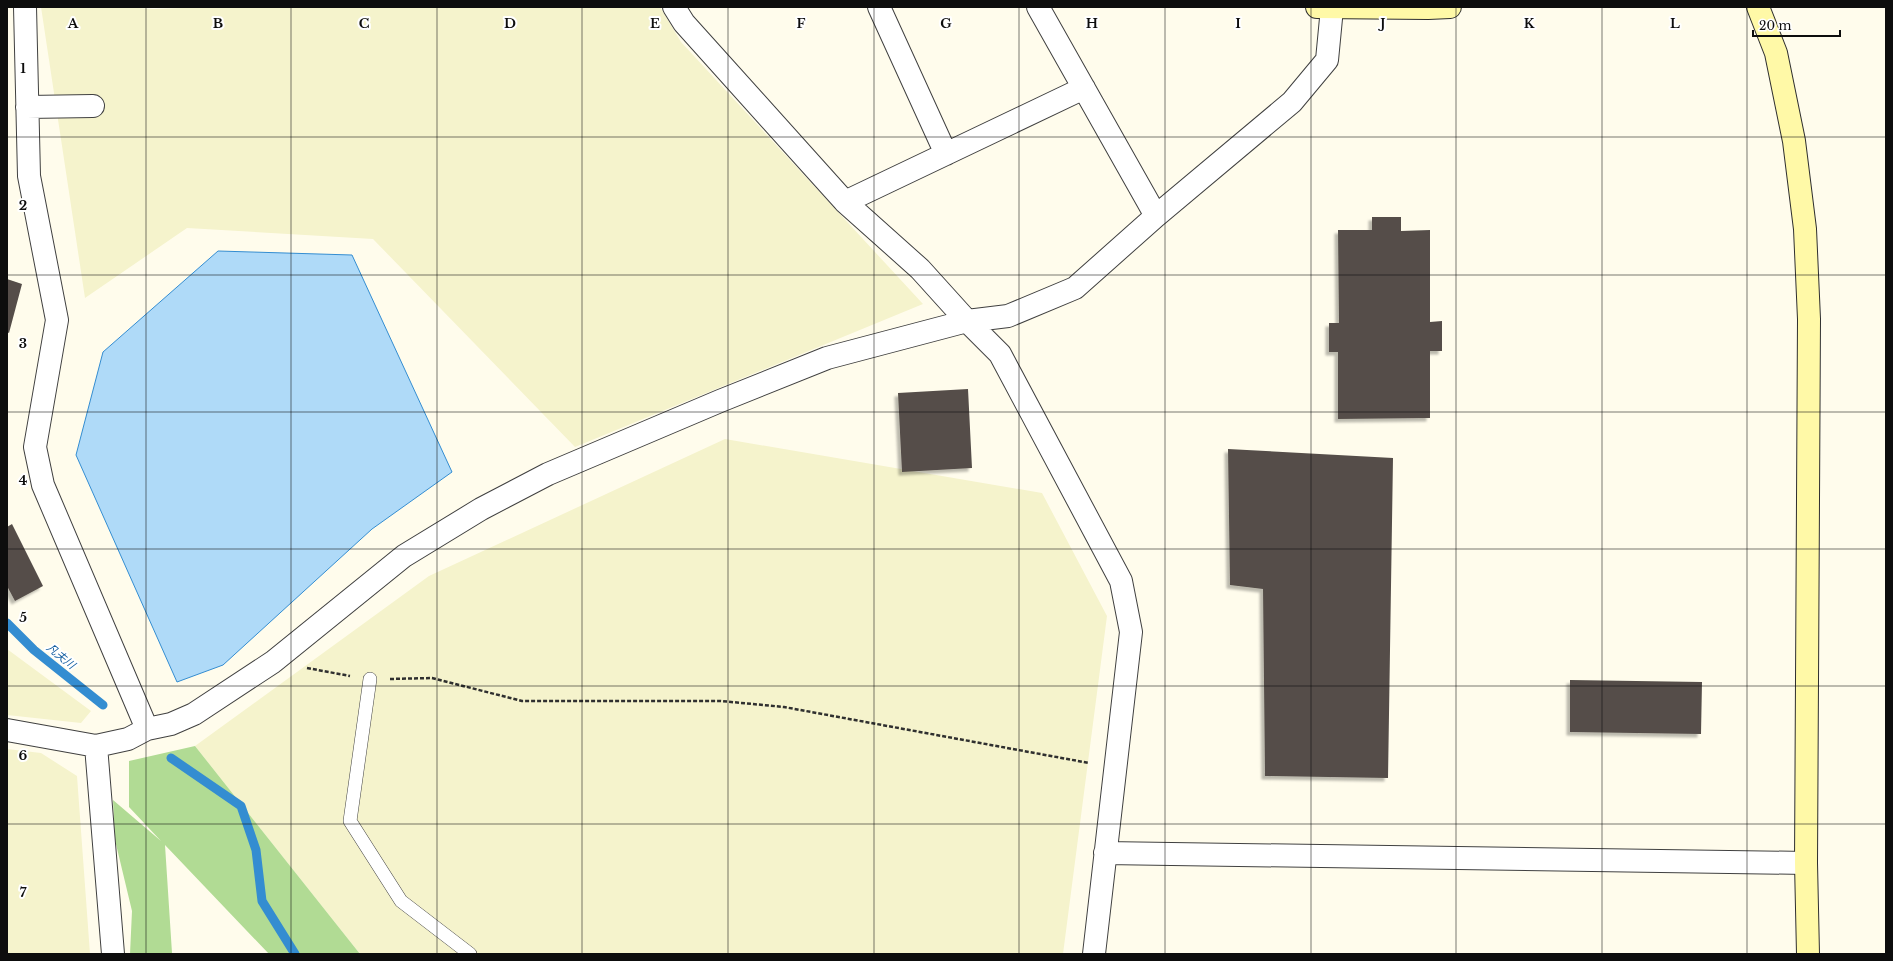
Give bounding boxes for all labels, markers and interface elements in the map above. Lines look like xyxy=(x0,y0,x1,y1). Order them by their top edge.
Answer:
scale bar xyxy=(1753,12,1840,38)
text: A xyxy=(67,15,79,32)
text: B xyxy=(213,15,223,32)
text: C xyxy=(359,15,370,32)
text: D xyxy=(504,15,516,32)
text: E xyxy=(650,15,660,32)
text: F xyxy=(797,15,806,32)
text: G xyxy=(940,15,952,32)
text: H xyxy=(1086,15,1098,32)
text: I xyxy=(1235,15,1241,32)
text: J xyxy=(1377,15,1386,32)
text: K xyxy=(1524,15,1535,32)
text: L xyxy=(1670,15,1680,32)
text: 20 m xyxy=(1759,18,1791,33)
text: 1 xyxy=(20,60,26,77)
text: 2 xyxy=(19,197,27,214)
text: 3 xyxy=(19,335,27,352)
text: 4 xyxy=(19,472,28,489)
text: 5 xyxy=(19,609,27,626)
water label: 凡夫川 xyxy=(44,640,79,672)
text: 6 xyxy=(19,747,28,764)
text: 7 xyxy=(20,884,27,901)

